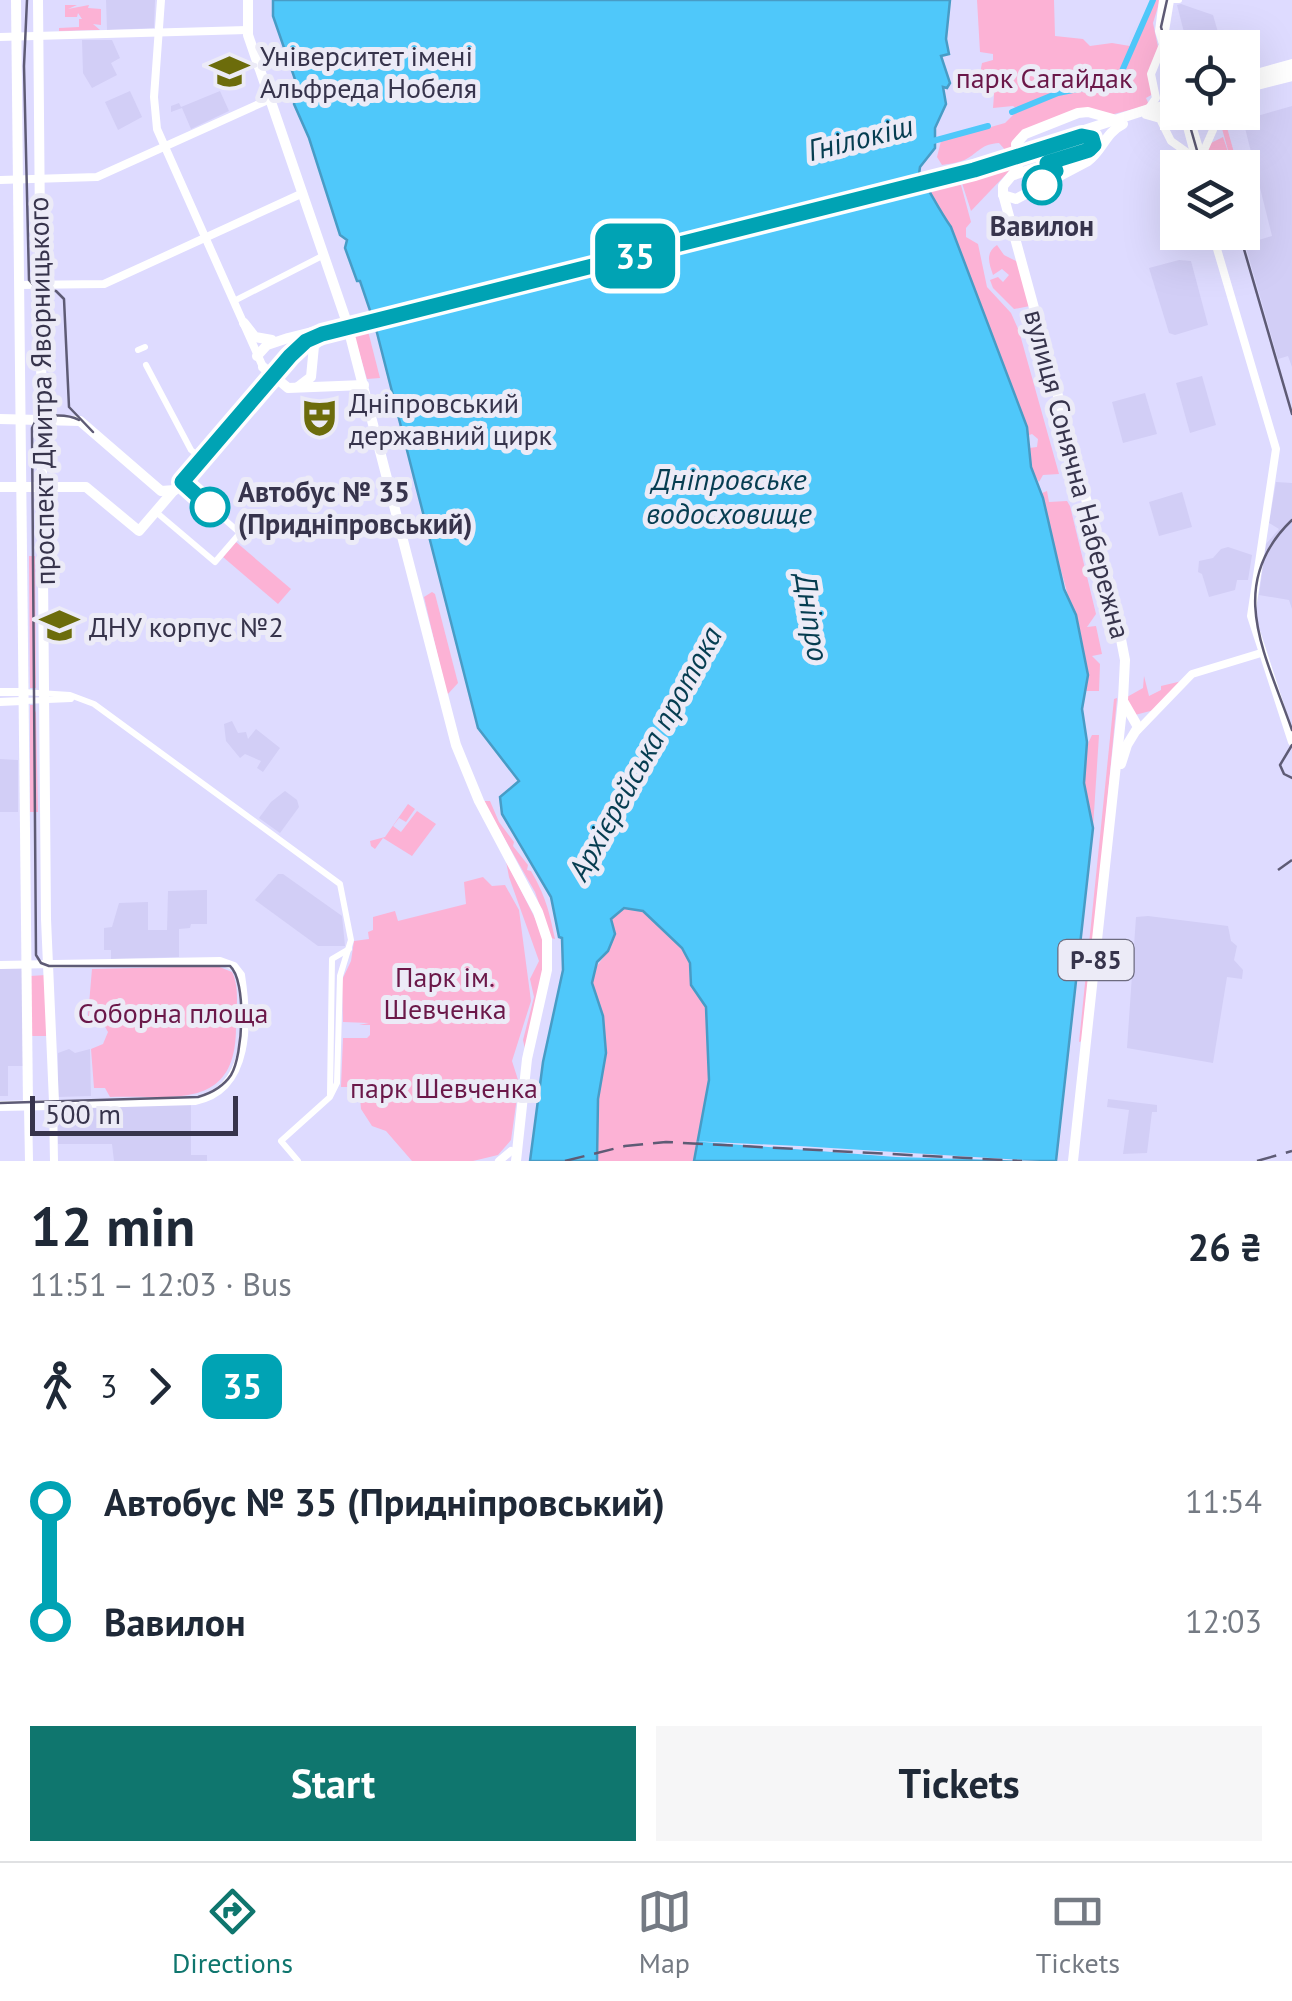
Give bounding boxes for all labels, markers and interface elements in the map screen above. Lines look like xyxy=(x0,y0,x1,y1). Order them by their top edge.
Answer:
map controls xyxy=(1160,30,1260,250)
button: locate xyxy=(1160,30,1260,130)
place label: Університет імені Альфреда Нобеля xyxy=(260,37,477,106)
school or university icon: Університет імені Альфреда Нобеля xyxy=(209,50,251,92)
park label: парк Сагайдак xyxy=(956,59,1133,96)
water label: Гнілокіш xyxy=(803,105,917,169)
button: layers xyxy=(1160,150,1260,250)
marker: Вавилон xyxy=(1023,166,1061,204)
street label: проспект Дмитра Яворницького xyxy=(19,196,63,586)
place label: Вавилон xyxy=(990,207,1094,244)
line badge: 35 xyxy=(590,224,680,288)
text: 35 xyxy=(615,233,655,279)
street label: вулиця Сонячна Набережна xyxy=(1016,305,1140,643)
place label: Дніпровський державний цирк xyxy=(349,384,553,453)
theatre icon: Дніпровський державний цирк xyxy=(298,397,340,439)
water label: Дніпровське водосховище xyxy=(646,459,812,532)
place label: Автобус № 35 (Придніпровський) xyxy=(238,473,472,542)
marker: Автобус № 35 (Придніпровський) xyxy=(191,488,229,526)
water label: Дніпро xyxy=(787,568,839,664)
school or university icon: ДНУ корпус №2 xyxy=(38,605,80,647)
place label: ДНУ корпус №2 xyxy=(89,608,284,645)
water label: Архієрейська протока xyxy=(558,619,730,888)
road number: Р-85 xyxy=(1058,940,1134,980)
park label: Парк iм. Шевченка xyxy=(383,958,507,1027)
park label: Соборна площа xyxy=(78,994,268,1031)
park label: парк Шевченка xyxy=(350,1069,538,1106)
scale bar xyxy=(30,1091,238,1136)
text: 500 m xyxy=(45,1095,121,1132)
text: 12 min xyxy=(30,1190,195,1261)
text: 26 ₴ xyxy=(1188,1222,1262,1271)
text: 11:51 – 12:03 · Bus xyxy=(30,1263,292,1305)
icon: walk xyxy=(30,1359,85,1414)
icon: forward xyxy=(132,1359,187,1414)
text: 35 xyxy=(222,1363,262,1409)
text: 3 xyxy=(100,1365,117,1407)
text: Автобус № 35 (Придніпровський) xyxy=(104,1477,665,1526)
text: 11:54 xyxy=(1185,1480,1262,1522)
text: Вавилон xyxy=(104,1597,246,1646)
text: 12:03 xyxy=(1185,1600,1262,1642)
button: Start xyxy=(30,1726,636,1841)
button: Tickets xyxy=(656,1726,1262,1841)
tab: Directions xyxy=(172,1884,293,1981)
tab: Map xyxy=(637,1884,692,1981)
tab: Tickets xyxy=(1036,1884,1120,1981)

